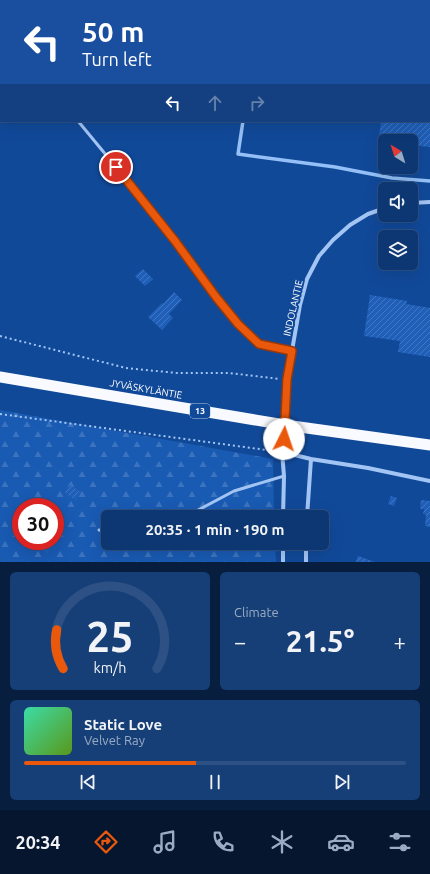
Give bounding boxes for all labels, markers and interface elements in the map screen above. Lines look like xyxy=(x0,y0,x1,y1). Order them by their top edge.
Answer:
icon: left xyxy=(16,16,68,68)
text: 50 m xyxy=(82,16,144,47)
text: Turn left xyxy=(82,49,152,69)
icon: left xyxy=(162,92,184,114)
icon: ahead xyxy=(204,92,226,114)
icon: right xyxy=(246,92,268,114)
north arrow xyxy=(378,134,418,174)
map controls xyxy=(378,134,418,270)
pin xyxy=(99,150,133,184)
icon: arrive xyxy=(105,156,127,178)
button: sound xyxy=(378,182,418,222)
button: layers xyxy=(378,230,418,270)
street label: INDOLANTIE xyxy=(281,278,305,337)
street label: JYVÄSKYLÄNTIE xyxy=(109,377,184,401)
road number: 13 xyxy=(190,404,210,418)
position arrow xyxy=(263,418,305,460)
speed limit sign: 30 xyxy=(12,498,64,550)
text: 20:35 · 1 min · 190 m xyxy=(146,521,284,538)
text: Climate xyxy=(234,605,279,619)
text: 25 xyxy=(87,613,133,660)
text: 21.5° xyxy=(286,624,354,658)
text: − xyxy=(234,629,246,654)
text: + xyxy=(394,629,406,654)
text: km/h xyxy=(94,660,126,676)
text: Static Love xyxy=(84,716,162,733)
text: Velvet Ray xyxy=(84,733,145,747)
icon: previous xyxy=(77,771,99,793)
icon: pause xyxy=(204,771,226,793)
icon: next xyxy=(331,771,353,793)
icon: directions xyxy=(92,828,120,856)
icon: music xyxy=(151,828,179,856)
icon: phone xyxy=(209,828,237,856)
icon: climate xyxy=(268,828,296,856)
icon: car xyxy=(327,828,355,856)
icon: filters xyxy=(386,828,414,856)
text: 20:34 xyxy=(15,832,61,852)

